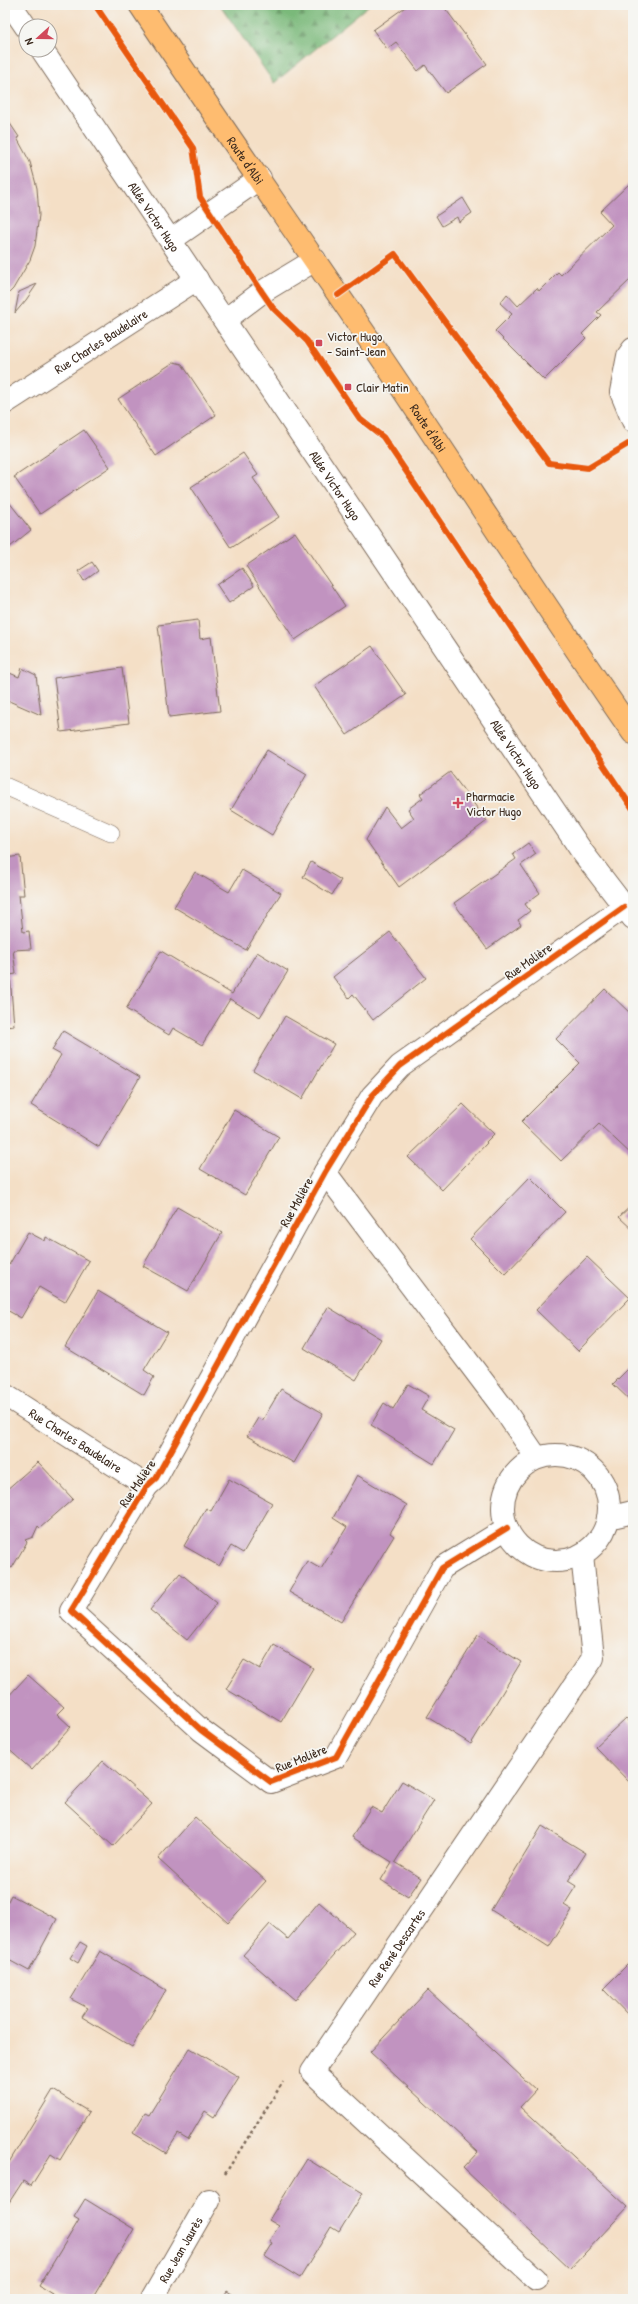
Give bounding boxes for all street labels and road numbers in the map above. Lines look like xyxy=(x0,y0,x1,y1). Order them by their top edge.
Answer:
street label: Route d'Albi xyxy=(223,133,269,188)
street label: Allée Victor Hugo xyxy=(124,178,184,255)
street label: Rue Charles Baudelaire xyxy=(51,304,151,378)
street label: Route d'Albi xyxy=(406,400,451,456)
street label: Allée Victor Hugo xyxy=(305,447,365,524)
street label: Allée Victor Hugo xyxy=(486,716,546,793)
street label: Rue Molière xyxy=(501,938,555,984)
street label: Rue Molière xyxy=(275,1174,317,1230)
street label: Rue Charles Baudelaire xyxy=(26,1404,126,1477)
street label: Rue Molière xyxy=(114,1456,160,1510)
street label: Rue Molière xyxy=(273,1740,329,1776)
street label: Rue René Descartes xyxy=(363,1905,429,1990)
street label: Rue Jean Jaurès xyxy=(154,2213,207,2286)

